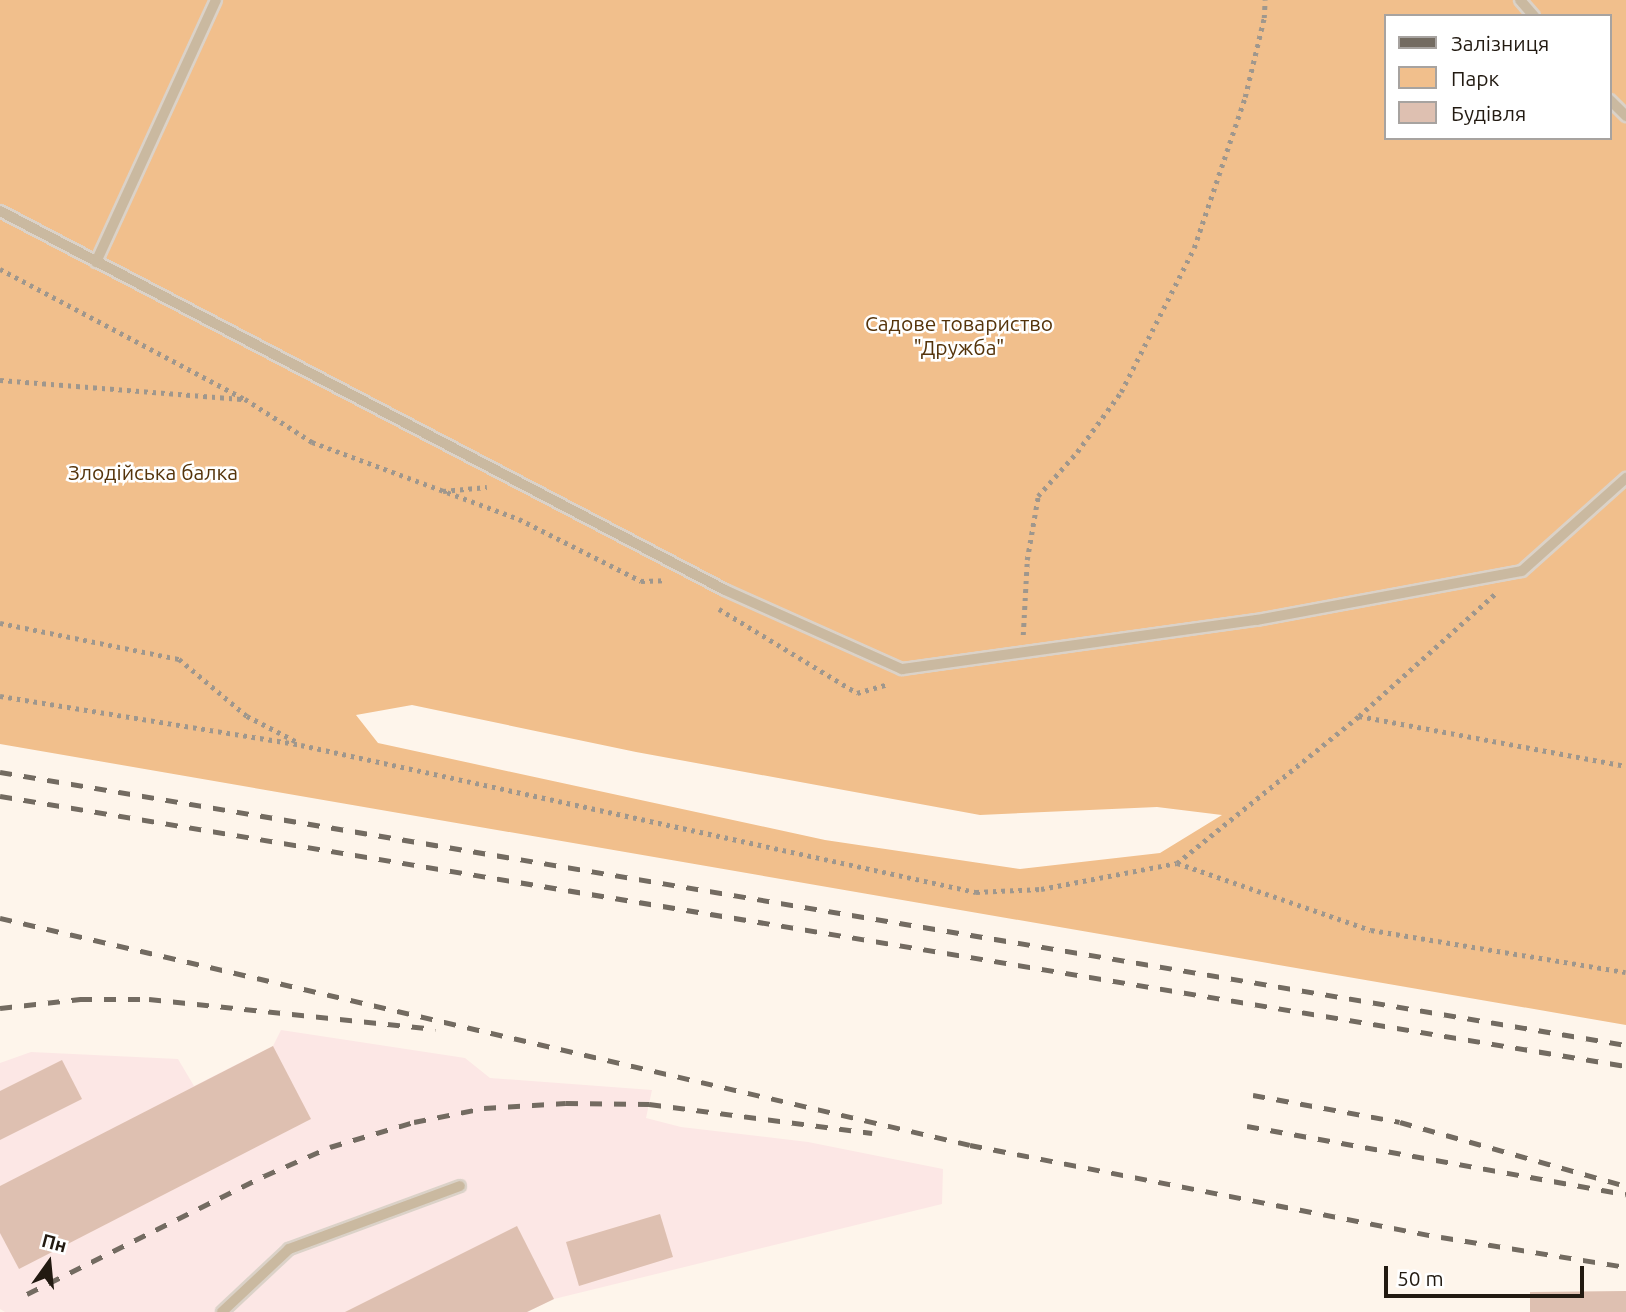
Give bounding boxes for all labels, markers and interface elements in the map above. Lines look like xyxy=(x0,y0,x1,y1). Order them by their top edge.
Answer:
legend xyxy=(1384,14,1612,140)
text: Залізниця xyxy=(1451,31,1549,55)
text: Парк xyxy=(1451,66,1499,90)
text: Будівля xyxy=(1451,101,1526,125)
park label: Садове товариство "Дружба" xyxy=(865,310,1053,360)
park label: Злодійська балка xyxy=(68,459,238,485)
north arrow xyxy=(14,1228,84,1298)
text: Пн xyxy=(40,1229,69,1257)
scale bar xyxy=(1388,1252,1588,1296)
text: 50 m xyxy=(1397,1266,1444,1290)

